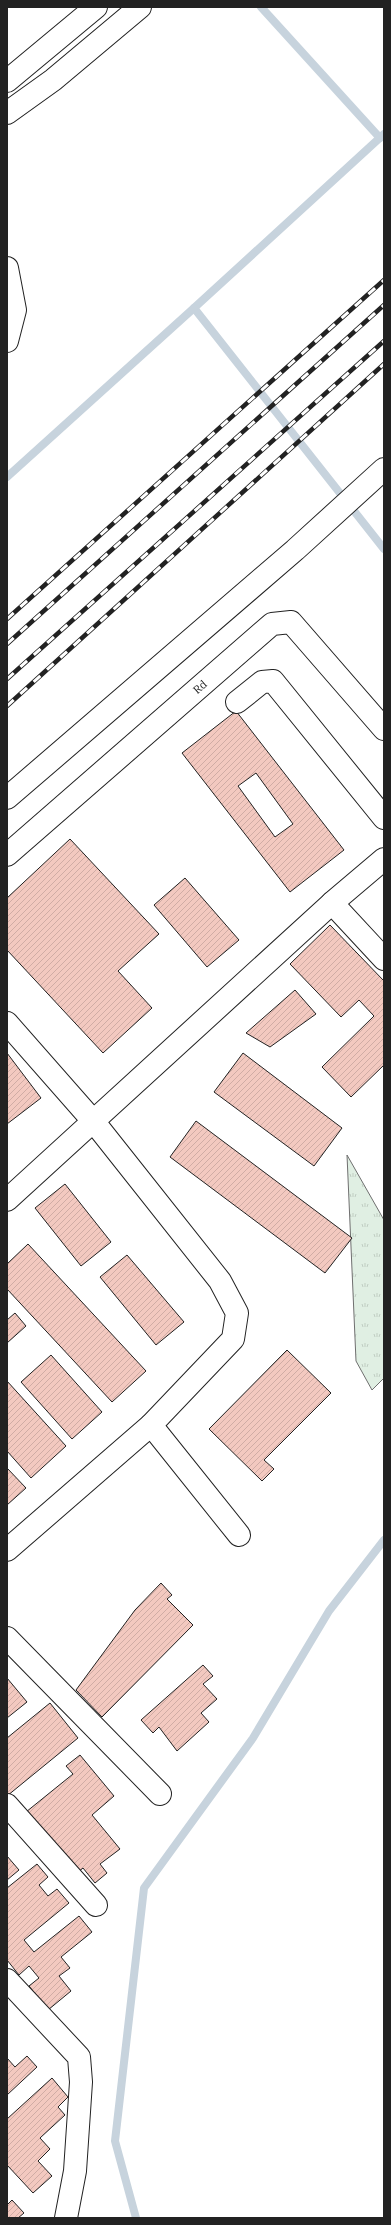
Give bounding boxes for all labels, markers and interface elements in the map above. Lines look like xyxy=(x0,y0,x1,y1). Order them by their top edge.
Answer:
street label: Rd xyxy=(190,677,210,697)

